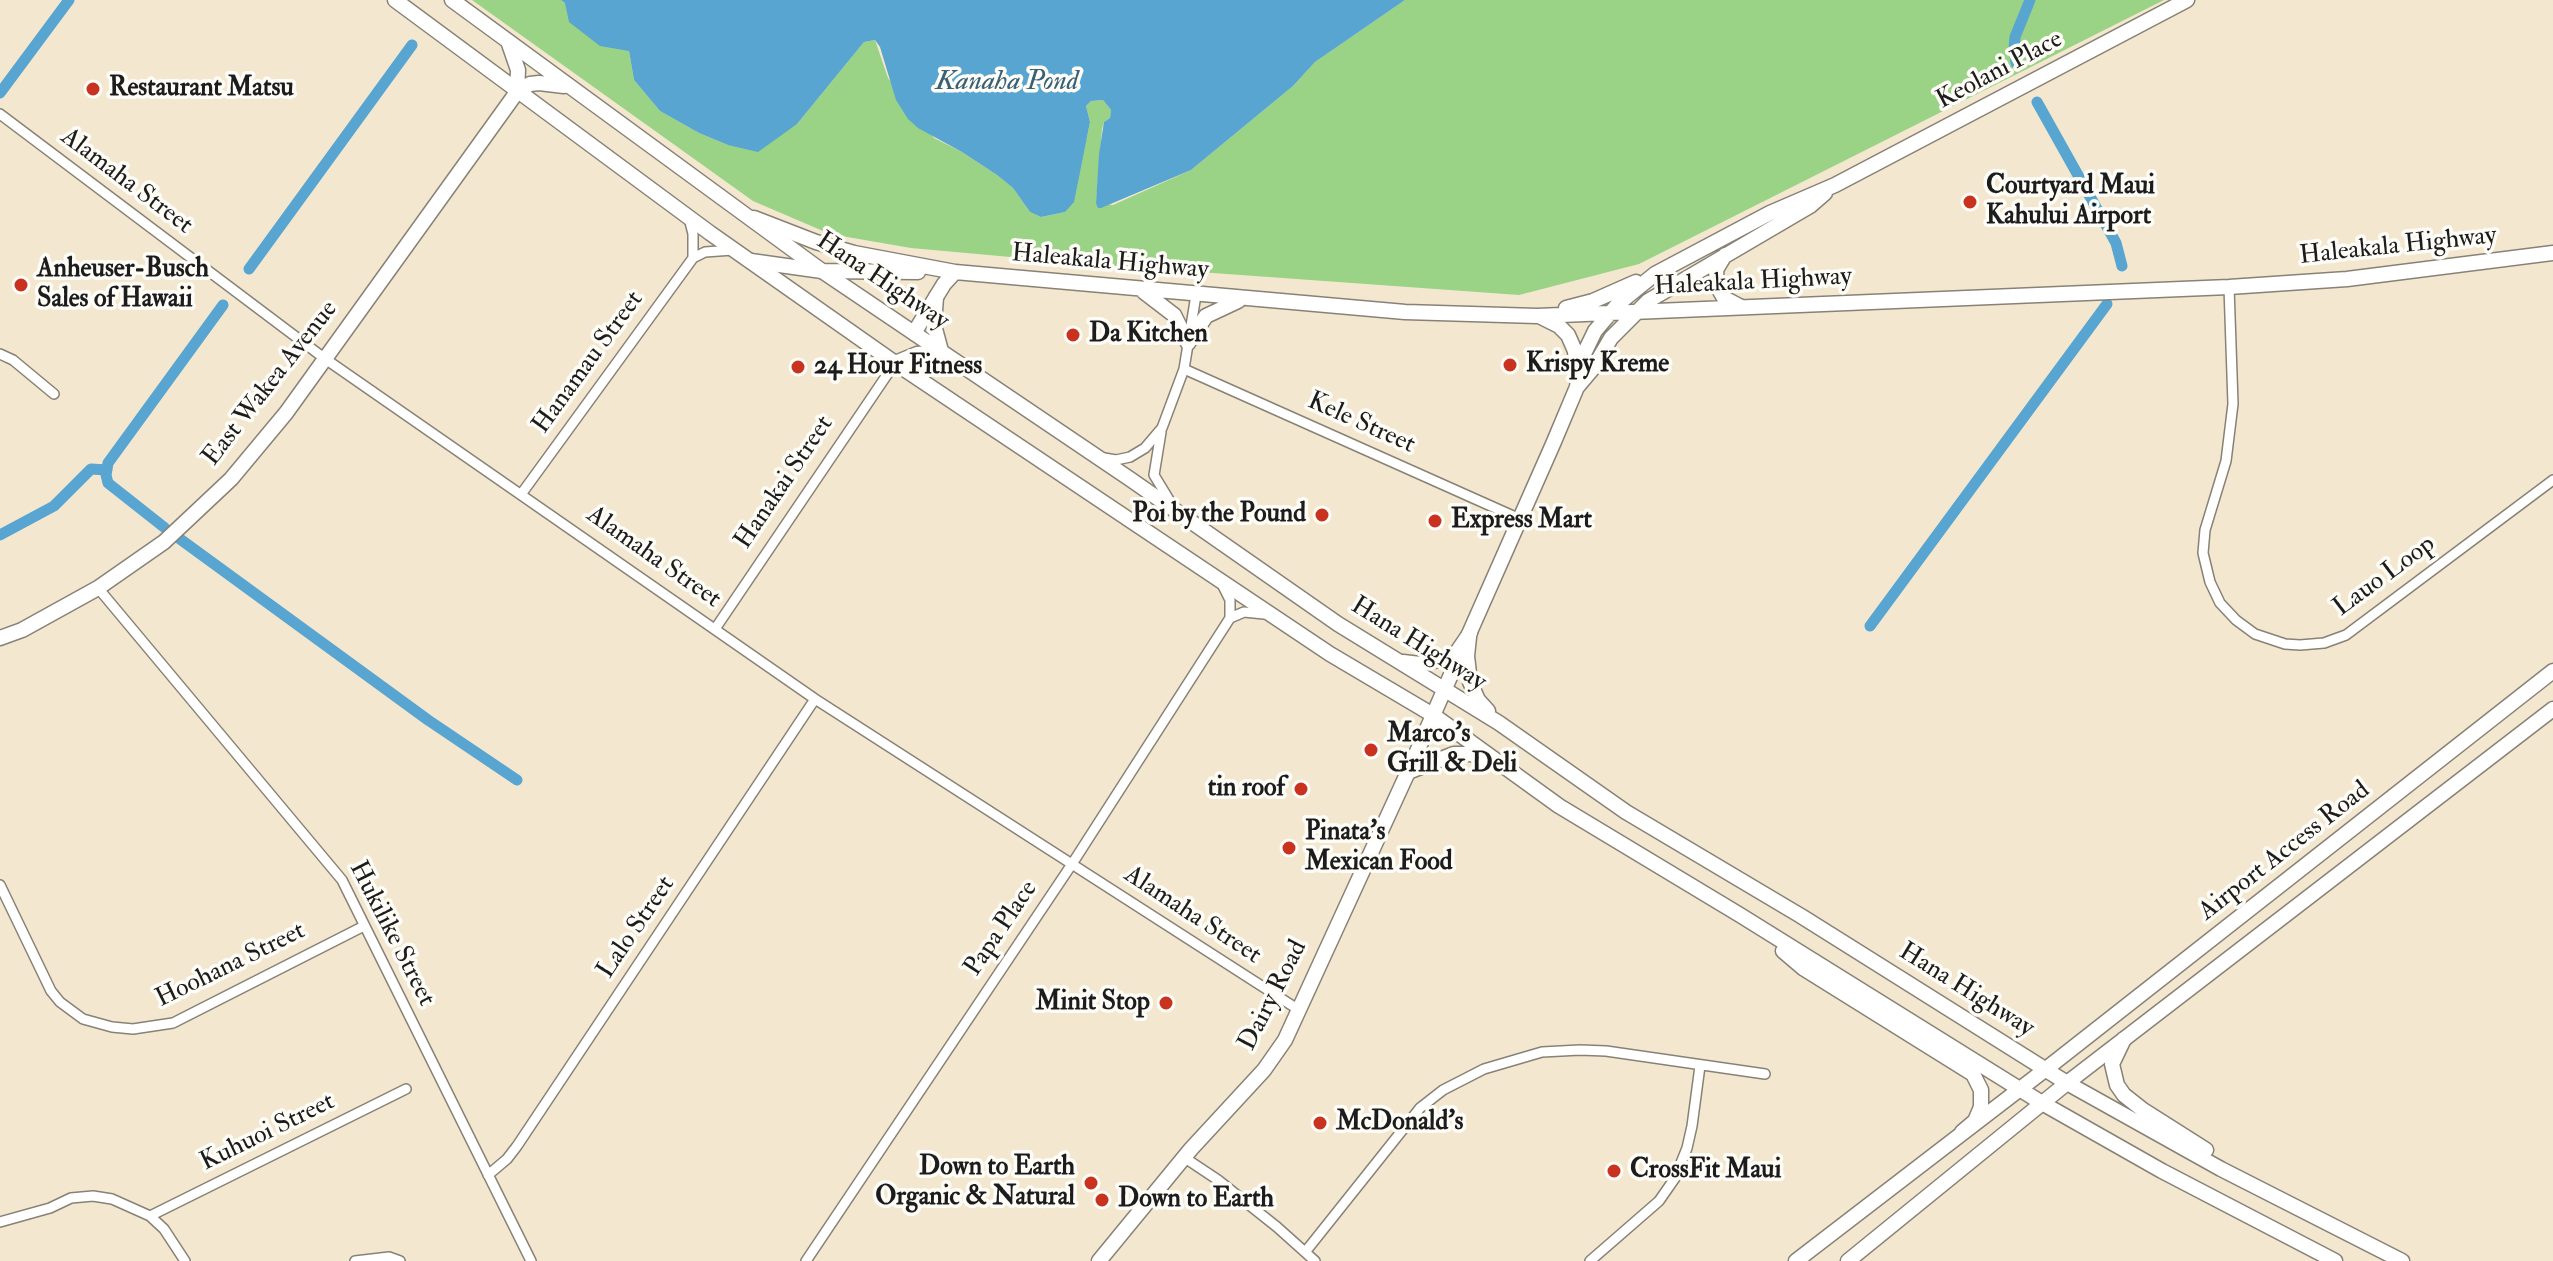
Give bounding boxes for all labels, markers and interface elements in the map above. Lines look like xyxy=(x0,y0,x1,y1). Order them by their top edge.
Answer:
street label: Keolani Place xyxy=(1932,25,2068,117)
water label: Kanaha Pond xyxy=(935,66,1079,100)
place label: Restaurant Matsu xyxy=(109,73,294,105)
marker: Restaurant Matsu xyxy=(84,80,102,98)
street label: Alamaha Street xyxy=(54,122,198,242)
place label: Courtyard Maui Kahului Airport xyxy=(1986,171,2155,232)
marker: Courtyard Maui Kahului Airport xyxy=(1961,193,1979,211)
street label: Haleakala Highway xyxy=(2298,221,2498,273)
street label: Hana Highway xyxy=(810,226,954,338)
street label: Haleakala Highway xyxy=(1010,239,1210,287)
place label: Anheuser-Busch Sales of Hawaii xyxy=(37,254,209,316)
street label: Haleakala Highway xyxy=(1653,262,1853,304)
marker: Anheuser-Busch Sales of Hawaii xyxy=(12,276,30,294)
street label: Hanamau Street xyxy=(527,286,651,440)
street label: East Wakea Avenue xyxy=(197,295,345,473)
place label: Da Kitchen xyxy=(1089,319,1208,351)
marker: Da Kitchen xyxy=(1064,326,1082,344)
place label: Krispy Kreme xyxy=(1526,349,1669,381)
place label: 24 Hour Fitness xyxy=(814,351,982,383)
marker: Krispy Kreme xyxy=(1501,356,1519,374)
marker: 24 Hour Fitness xyxy=(789,358,807,376)
street label: Kele Street xyxy=(1302,387,1420,461)
street label: Hanakai Street xyxy=(729,410,841,556)
place label: Poi by the Pound xyxy=(1132,499,1306,531)
street label: Alamaha Street xyxy=(580,500,726,616)
place label: Express Mart xyxy=(1451,505,1592,537)
marker: Poi by the Pound xyxy=(1313,506,1331,524)
marker: Express Mart xyxy=(1426,512,1444,530)
street label: Lauo Loop xyxy=(2328,530,2442,624)
street label: Hana Highway xyxy=(1345,591,1491,699)
place label: Marco's Grill & Deli xyxy=(1387,719,1517,780)
marker: Marco's Grill & Deli xyxy=(1362,741,1380,759)
place label: tin roof xyxy=(1208,773,1285,805)
street label: Airport Access Road xyxy=(2193,776,2377,928)
marker: tin roof xyxy=(1292,780,1310,798)
place label: Pinata’s Mexican Food xyxy=(1305,817,1452,878)
marker: Pinata’s Mexican Food xyxy=(1280,839,1298,857)
street label: Hukilike Street xyxy=(341,856,441,1012)
street label: Alamaha Street xyxy=(1118,860,1266,972)
street label: Lalo Street xyxy=(591,871,683,985)
street label: Papa Place xyxy=(959,875,1045,983)
street label: Hoohana Street xyxy=(151,916,311,1016)
street label: Dairy Road xyxy=(1233,936,1315,1056)
street label: Hana Highway xyxy=(1893,937,2039,1045)
place label: Minit Stop xyxy=(1035,987,1150,1019)
marker: Minit Stop xyxy=(1157,994,1175,1012)
street label: Kuhuoi Street xyxy=(196,1087,340,1179)
place label: McDonald's xyxy=(1336,1107,1463,1139)
marker: McDonald's xyxy=(1311,1114,1329,1132)
place label: Down to Earth Organic & Natural xyxy=(875,1152,1075,1214)
place label: CrossFit Maui xyxy=(1630,1155,1781,1187)
marker: CrossFit Maui xyxy=(1605,1162,1623,1180)
marker: Down to Earth Organic & Natural xyxy=(1082,1174,1100,1192)
place label: Down to Earth xyxy=(1118,1184,1274,1216)
marker: Down to Earth xyxy=(1093,1191,1111,1209)

